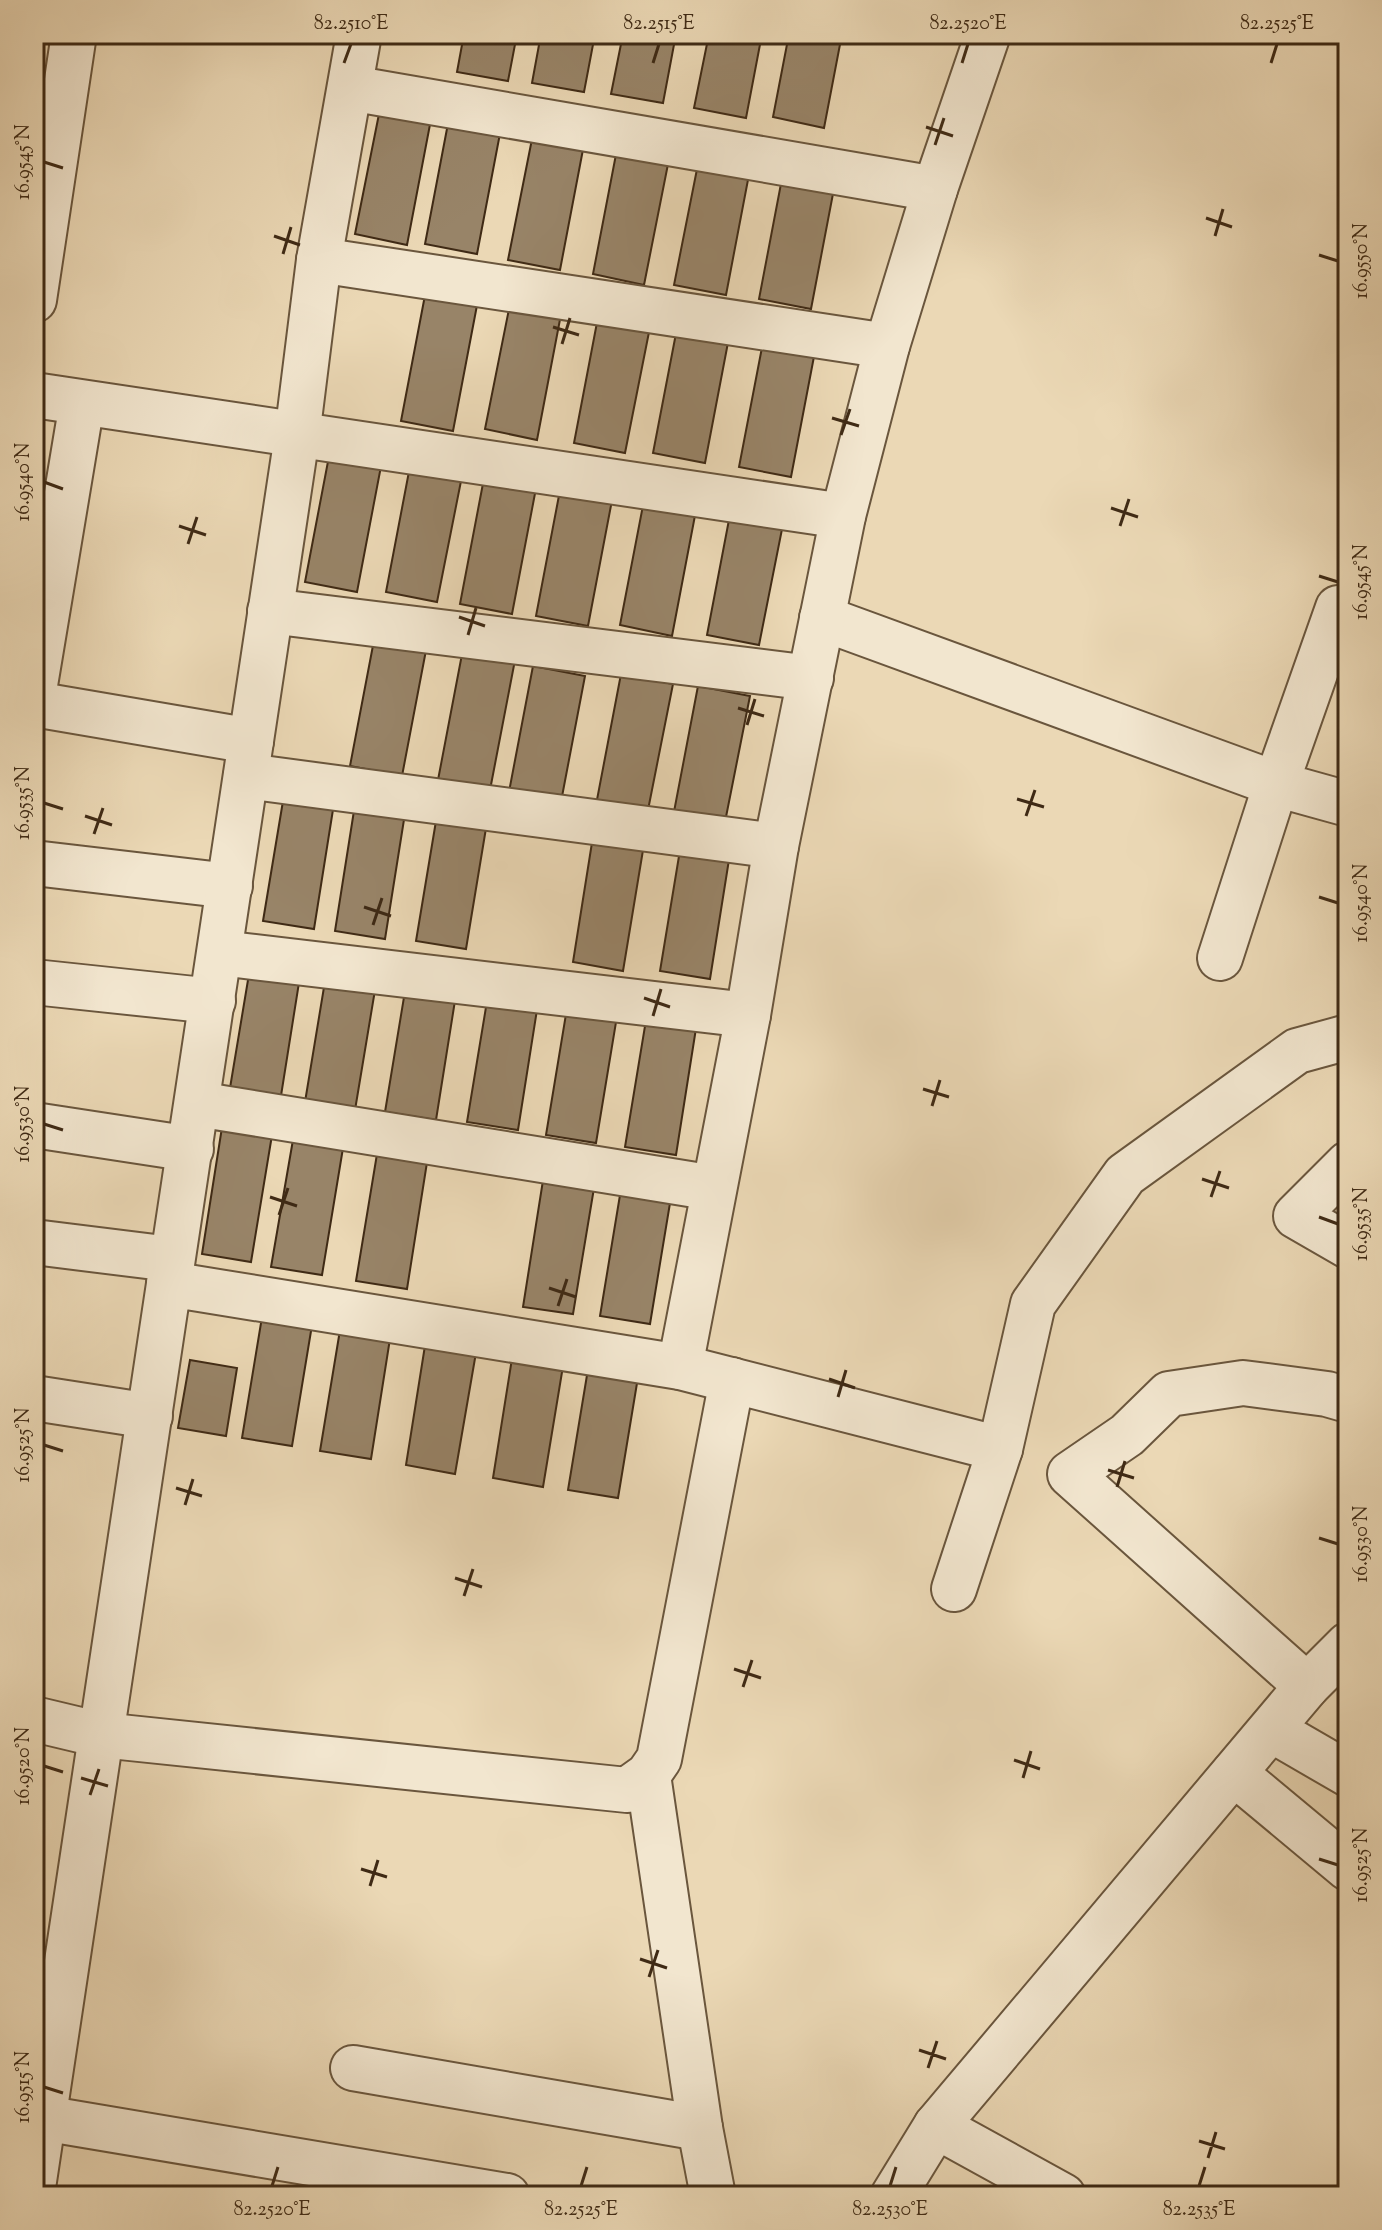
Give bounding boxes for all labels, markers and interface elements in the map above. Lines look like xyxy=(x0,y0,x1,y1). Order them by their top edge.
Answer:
text: 82.2510°E xyxy=(314,10,388,39)
text: 82.2515°E xyxy=(623,10,695,39)
text: 82.2520°E xyxy=(929,10,1007,39)
text: 82.2525°E xyxy=(1240,10,1314,39)
text: 16.9545°N xyxy=(10,124,39,200)
text: 16.9550°N xyxy=(1348,223,1377,299)
text: 16.9540°N xyxy=(10,442,39,521)
text: 16.9545°N xyxy=(1348,544,1377,620)
text: 16.9535°N xyxy=(10,766,39,840)
text: 16.9540°N xyxy=(1348,863,1377,942)
text: 16.9530°N xyxy=(10,1085,39,1162)
text: 16.9535°N xyxy=(1348,1187,1377,1261)
text: 16.9525°N xyxy=(10,1407,39,1483)
text: 16.9530°N xyxy=(1348,1505,1377,1582)
text: 16.9520°N xyxy=(10,1727,39,1805)
text: 16.9525°N xyxy=(1348,1827,1377,1903)
text: 16.9515°N xyxy=(10,2051,39,2123)
text: 82.2520°E xyxy=(233,2196,311,2225)
text: 82.2525°E xyxy=(544,2196,618,2225)
text: 82.2530°E xyxy=(852,2196,928,2225)
text: 82.2535°E xyxy=(1163,2196,1235,2225)

